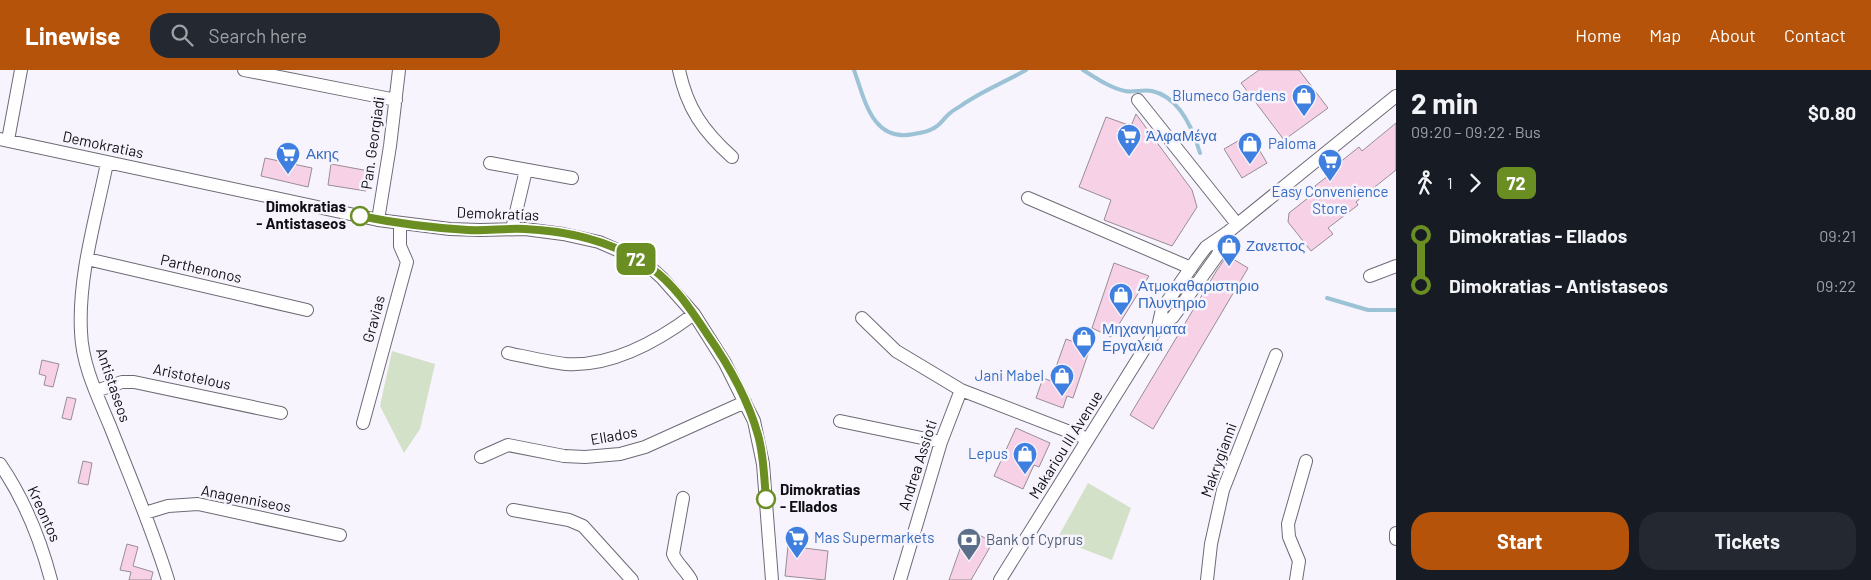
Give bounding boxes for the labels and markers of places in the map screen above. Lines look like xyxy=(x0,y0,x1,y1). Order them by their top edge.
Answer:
shop icon: Blumeco Gardens xyxy=(1291,83,1317,117)
place label: Blumeco Gardens xyxy=(1172,86,1286,104)
supermarket icon: ΆλφαΜέγα xyxy=(1116,123,1142,157)
place label: ΆλφαΜέγα xyxy=(1146,126,1217,144)
shop icon: Paloma xyxy=(1237,131,1263,165)
place label: Paloma xyxy=(1268,134,1316,152)
supermarket icon: Ακης xyxy=(275,141,301,175)
place label: Ακης xyxy=(306,144,339,162)
supermarket icon: Easy Convenience Store xyxy=(1317,148,1343,182)
place label: Easy Convenience Store xyxy=(1271,182,1389,217)
place label: Dimokratias - Antistaseos xyxy=(256,197,346,232)
marker: Dimokratias - Antistaseos xyxy=(350,206,370,226)
shop icon: Ζανεττος xyxy=(1216,233,1242,267)
place label: Ζανεττος xyxy=(1246,236,1305,254)
place label: Ατμοκαθαριστηριο Πλυντηριο xyxy=(1138,276,1259,311)
shop icon: Ατμοκαθαριστηριο Πλυντηριο xyxy=(1108,282,1134,316)
place label: Μηχανηματα Εργαλεια xyxy=(1102,319,1186,354)
shop icon: Μηχανηματα Εργαλεια xyxy=(1071,325,1097,359)
shop icon: Jani Mabel xyxy=(1049,363,1075,397)
place label: Jani Mabel xyxy=(975,366,1044,384)
shop icon: Lepus xyxy=(1012,441,1038,475)
place label: Lepus xyxy=(968,444,1008,462)
place label: Dimokratias - Ellados xyxy=(780,480,861,515)
marker: Dimokratias - Ellados xyxy=(756,489,776,509)
supermarket icon: Mas Supermarkets xyxy=(784,525,810,559)
bank icon: Bank of Cyprus xyxy=(956,527,982,561)
place label: Mas Supermarkets xyxy=(814,528,934,546)
place label: Bank of Cyprus xyxy=(986,530,1083,548)

